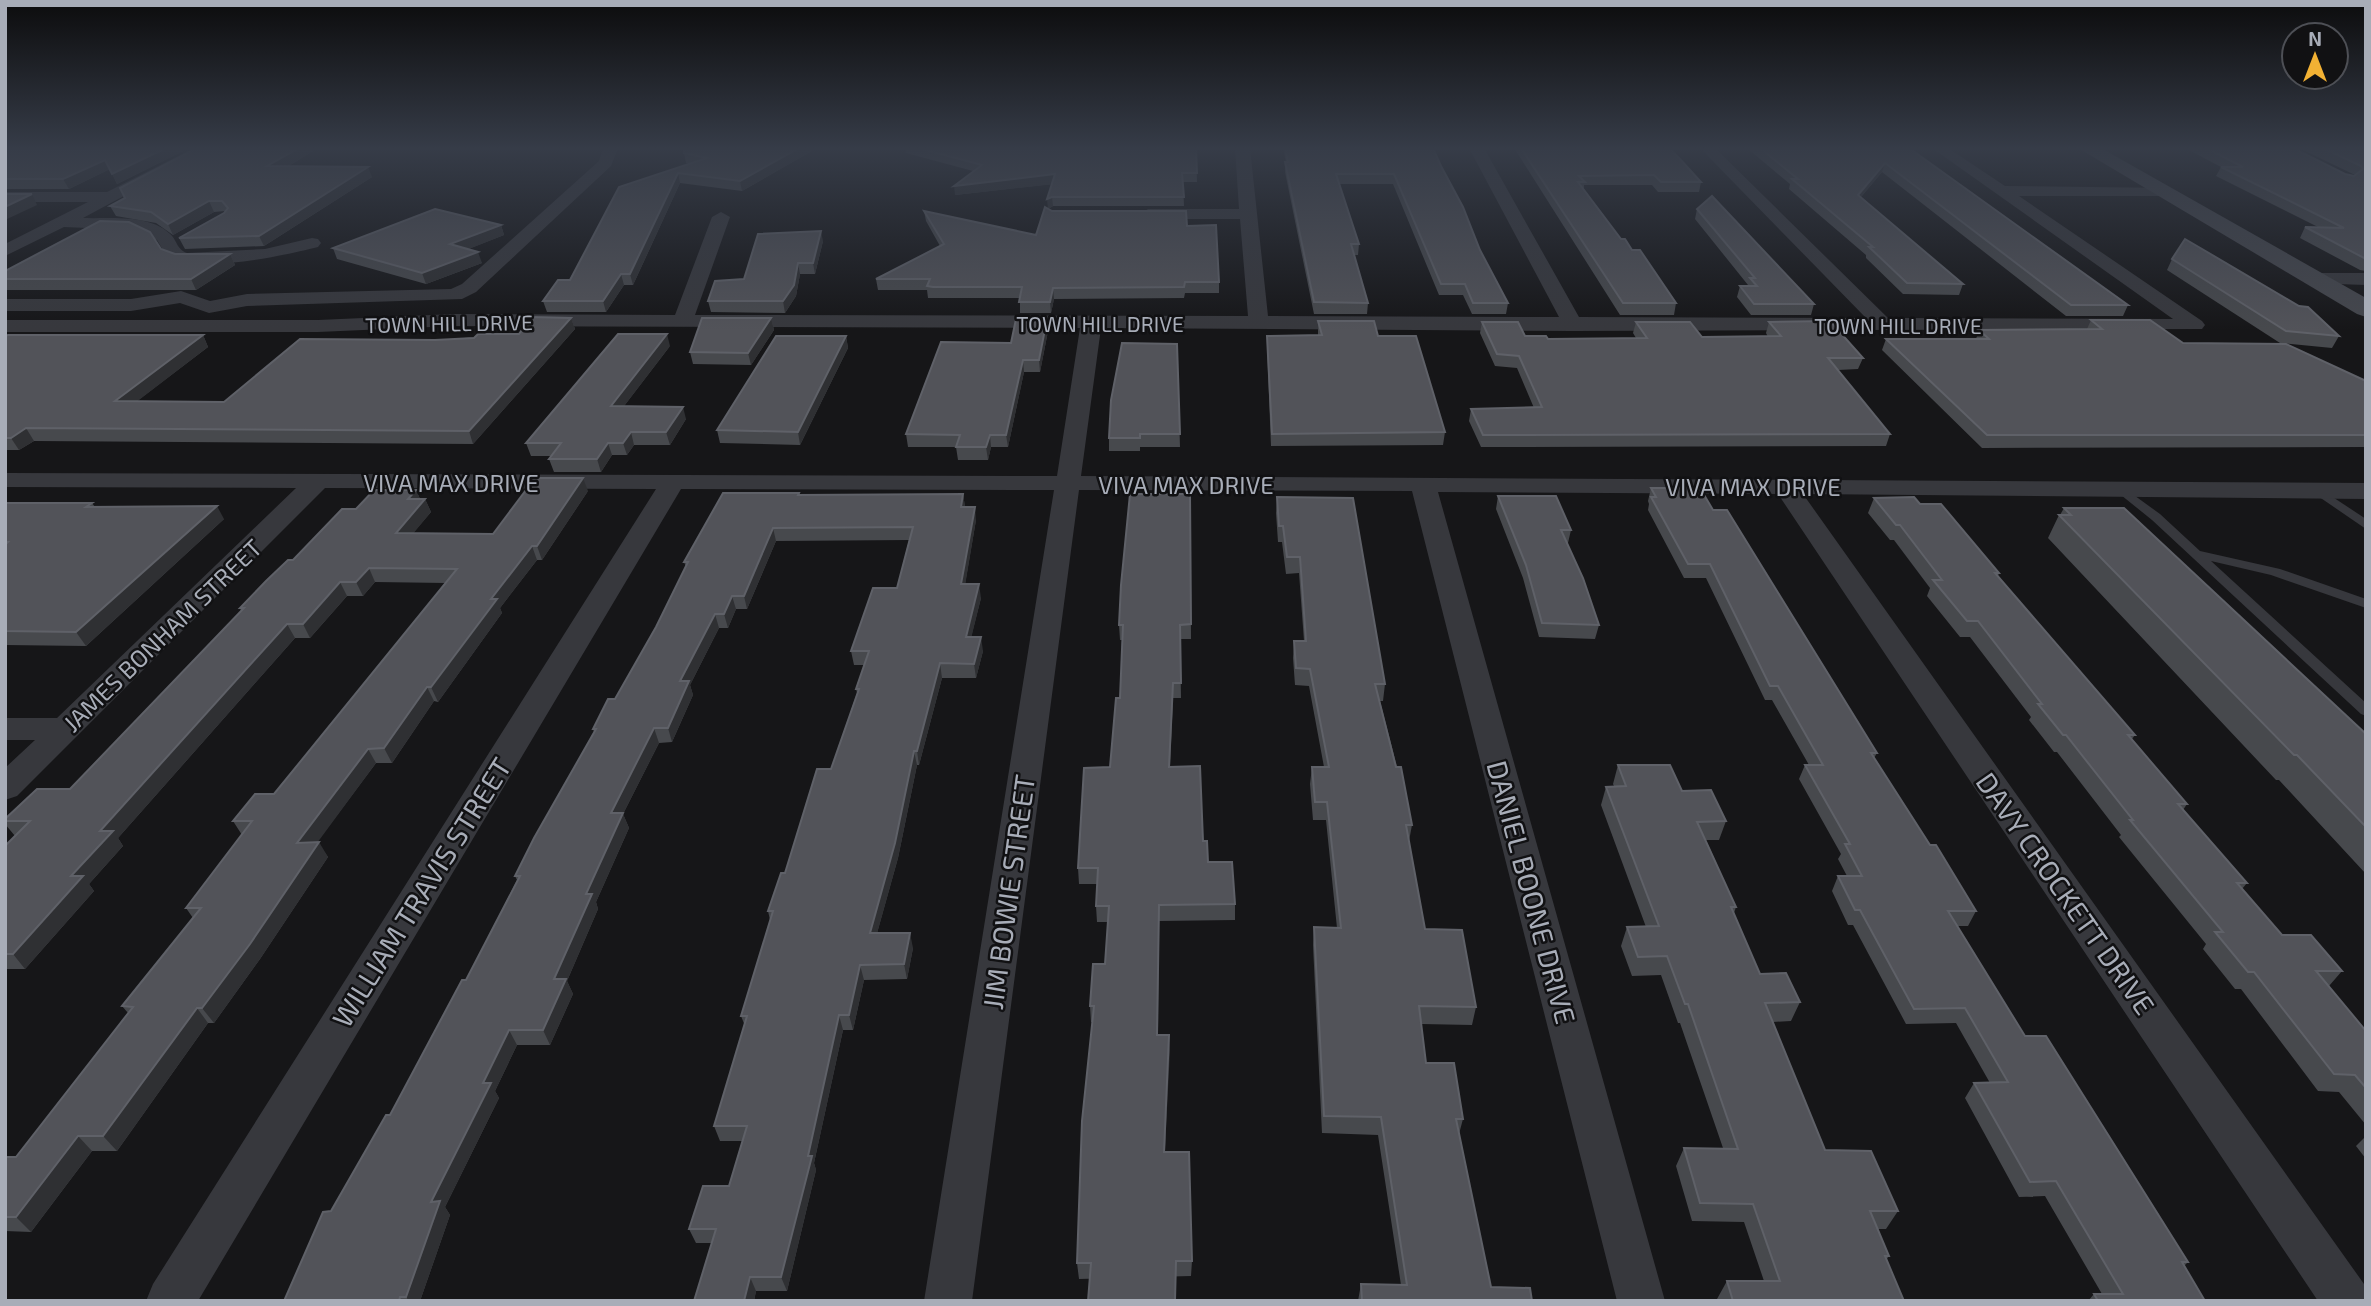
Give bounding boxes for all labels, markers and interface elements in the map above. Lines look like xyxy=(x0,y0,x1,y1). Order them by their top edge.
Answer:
north arrow xyxy=(2280,21,2350,91)
text: N xyxy=(2308,27,2322,50)
street label: TOWN HILL DRIVE xyxy=(365,309,533,337)
street label: TOWN HILL DRIVE xyxy=(1016,311,1184,336)
street label: TOWN HILL DRIVE xyxy=(1814,313,1982,338)
street label: VIVA MAX DRIVE xyxy=(363,468,539,497)
street label: VIVA MAX DRIVE xyxy=(1098,470,1274,499)
street label: VIVA MAX DRIVE xyxy=(1665,472,1841,501)
street label: JAMES BONHAM STREET xyxy=(57,533,267,737)
street label: WILLIAM TRAVIS STREET xyxy=(324,751,518,1033)
street label: DANIEL BOONE DRIVE xyxy=(1481,757,1583,1027)
street label: DAVY CROCKETT DRIVE xyxy=(1970,766,2162,1020)
street label: JIM BOWIE STREET xyxy=(975,773,1041,1011)

